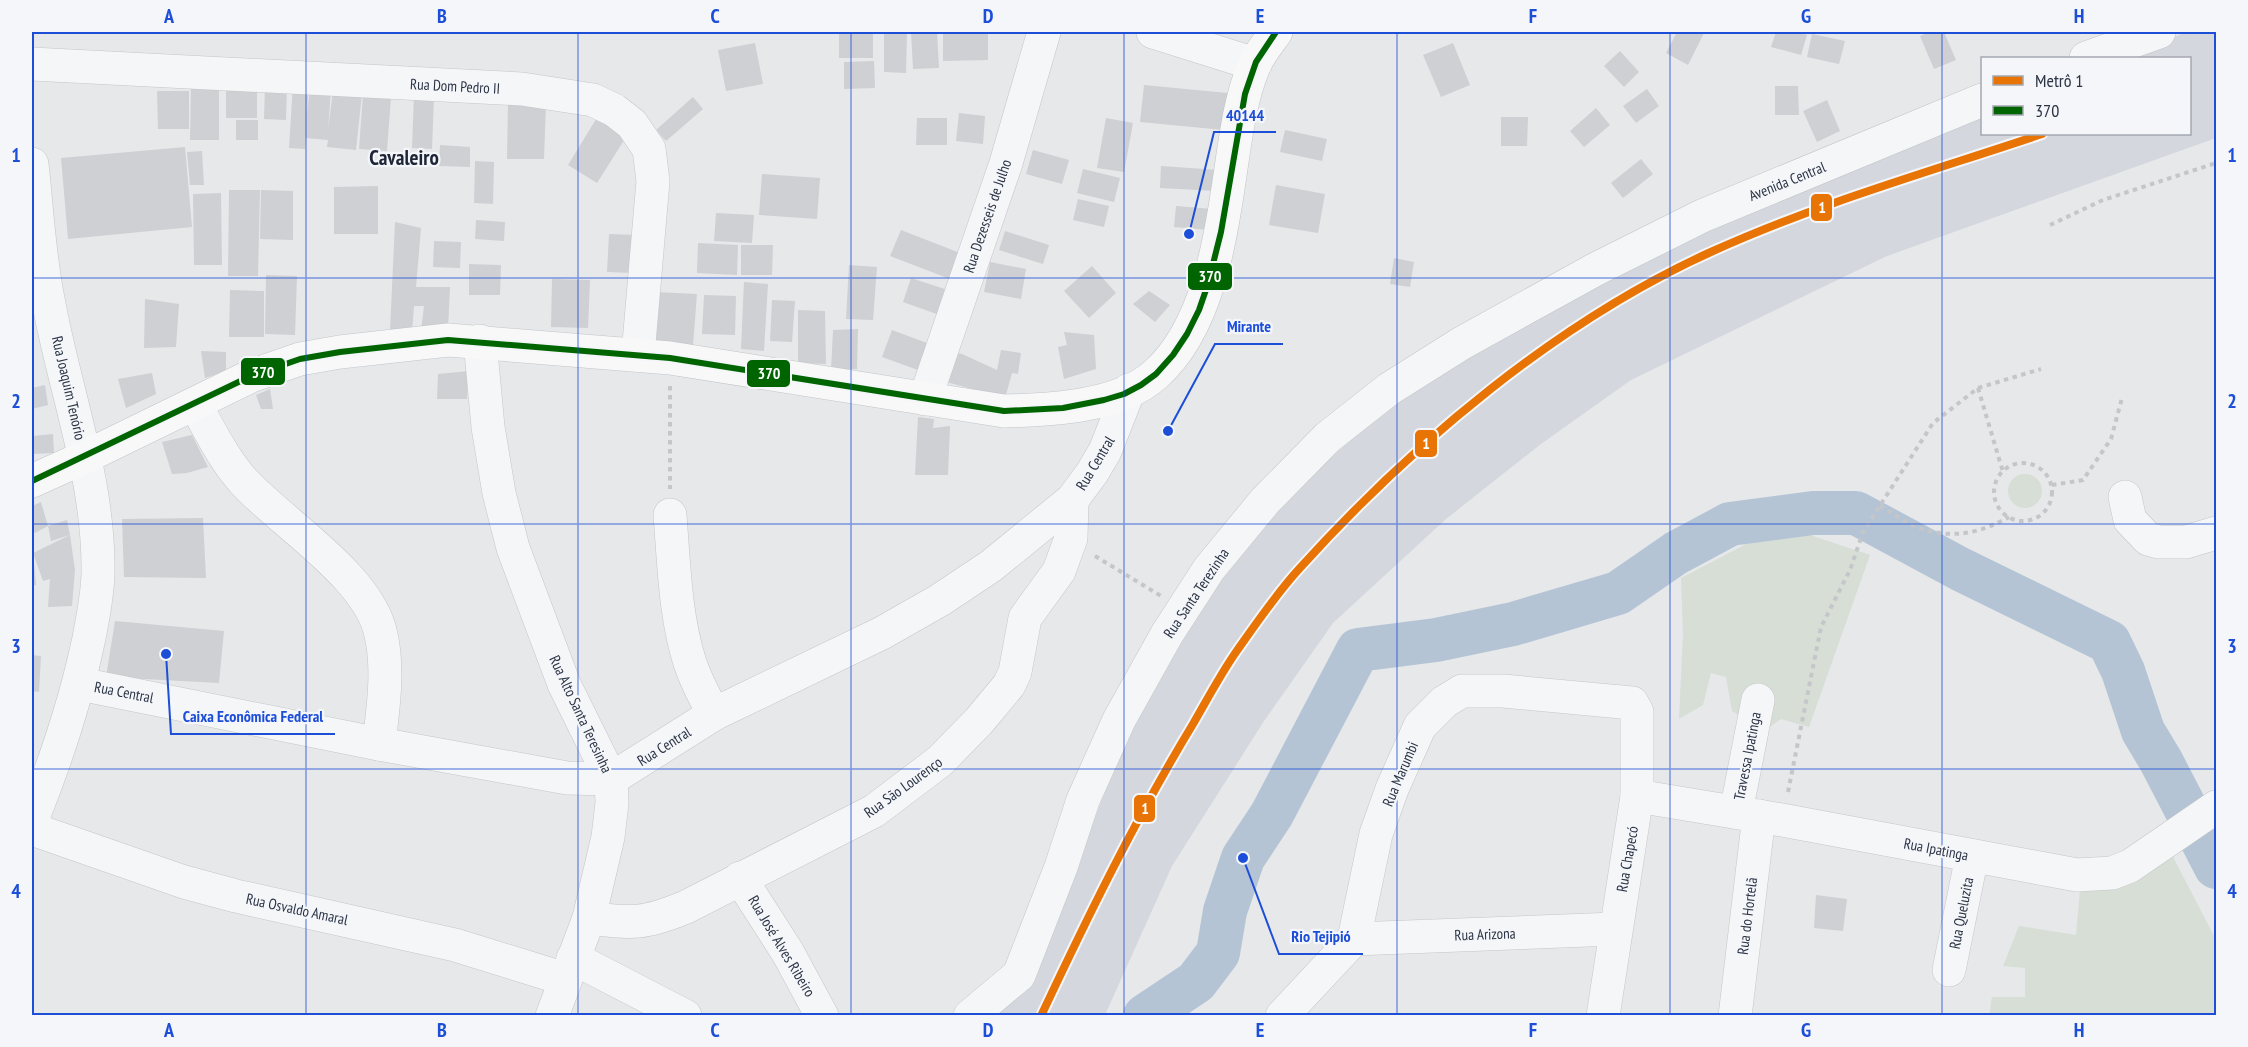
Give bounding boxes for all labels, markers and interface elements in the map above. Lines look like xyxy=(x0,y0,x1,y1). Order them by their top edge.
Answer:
text: A xyxy=(163,3,175,29)
text: B xyxy=(437,3,447,29)
text: C xyxy=(710,3,720,29)
text: D xyxy=(983,3,994,29)
text: E xyxy=(1256,3,1264,29)
text: F xyxy=(1529,3,1537,29)
text: G xyxy=(1801,3,1811,29)
text: H xyxy=(2074,3,2084,29)
legend xyxy=(1981,57,2191,135)
text: Metrô 1 xyxy=(2035,69,2083,92)
street label: Rua Dom Pedro II xyxy=(410,74,500,98)
callout: 40144 xyxy=(1214,98,1276,132)
text: 370 xyxy=(2035,99,2059,122)
text: 40144 xyxy=(1226,105,1264,125)
text: 1 xyxy=(11,142,21,168)
text: 1 xyxy=(2227,142,2237,168)
district label: Cavaleiro xyxy=(369,144,439,171)
street label: Rua Dezesseis de Julho xyxy=(959,157,1015,275)
street label: Avenida Central xyxy=(1746,157,1829,205)
line badge: 1 xyxy=(1810,193,1833,222)
text: 1 xyxy=(1818,197,1826,217)
line badge: 370 xyxy=(1187,262,1233,291)
text: 370 xyxy=(1199,266,1222,286)
callout: Mirante xyxy=(1215,310,1283,344)
text: Mirante xyxy=(1227,316,1271,336)
street label: Rua Joaquim Tenório xyxy=(48,334,90,442)
line badge: 370 xyxy=(240,357,286,386)
line badge: 370 xyxy=(746,359,791,388)
text: 370 xyxy=(252,362,275,382)
text: 370 xyxy=(758,363,781,383)
text: 2 xyxy=(11,388,21,414)
text: 2 xyxy=(2227,388,2237,414)
line badge: 1 xyxy=(1414,429,1438,458)
street label: Rua Central xyxy=(1071,432,1119,494)
text: 1 xyxy=(1422,433,1430,453)
street label: Rua Santa Terezinha xyxy=(1159,544,1233,642)
text: 3 xyxy=(11,633,21,659)
text: 3 xyxy=(2227,633,2237,659)
street label: Rua Alto Santa Teresinha xyxy=(545,652,617,776)
street label: Rua Central xyxy=(93,677,156,707)
callout: Caixa Econômica Federal xyxy=(171,700,335,734)
text: Caixa Econômica Federal xyxy=(183,706,323,726)
street label: Travessa Ipatinga xyxy=(1729,710,1765,802)
street label: Rua Central xyxy=(634,722,695,770)
street label: Rua Marumbi xyxy=(1378,739,1422,809)
street label: Rua São Lourenço xyxy=(860,752,946,822)
line badge: 1 xyxy=(1133,794,1156,823)
text: 1 xyxy=(1141,798,1149,818)
street label: Rua Chapecó xyxy=(1612,825,1642,893)
street label: Rua Ipatinga xyxy=(1902,833,1970,865)
street label: Rua do Hortelã xyxy=(1733,876,1761,956)
street label: Rua Queluzita xyxy=(1945,876,1977,950)
text: 4 xyxy=(11,878,21,904)
text: 4 xyxy=(2227,878,2237,904)
street label: Rua Osvaldo Amaral xyxy=(244,889,350,929)
street label: Rua José Alves Ribeiro xyxy=(744,892,820,1000)
callout: Rio Tejipió xyxy=(1279,920,1363,954)
street label: Rua Arizona xyxy=(1454,923,1516,945)
text: Rio Tejipió xyxy=(1291,926,1351,946)
text: A xyxy=(163,1017,175,1043)
text: B xyxy=(437,1017,447,1043)
text: C xyxy=(710,1017,720,1043)
text: D xyxy=(983,1017,994,1043)
text: E xyxy=(1256,1017,1264,1043)
text: F xyxy=(1529,1017,1537,1043)
text: G xyxy=(1801,1017,1811,1043)
text: H xyxy=(2074,1017,2084,1043)

